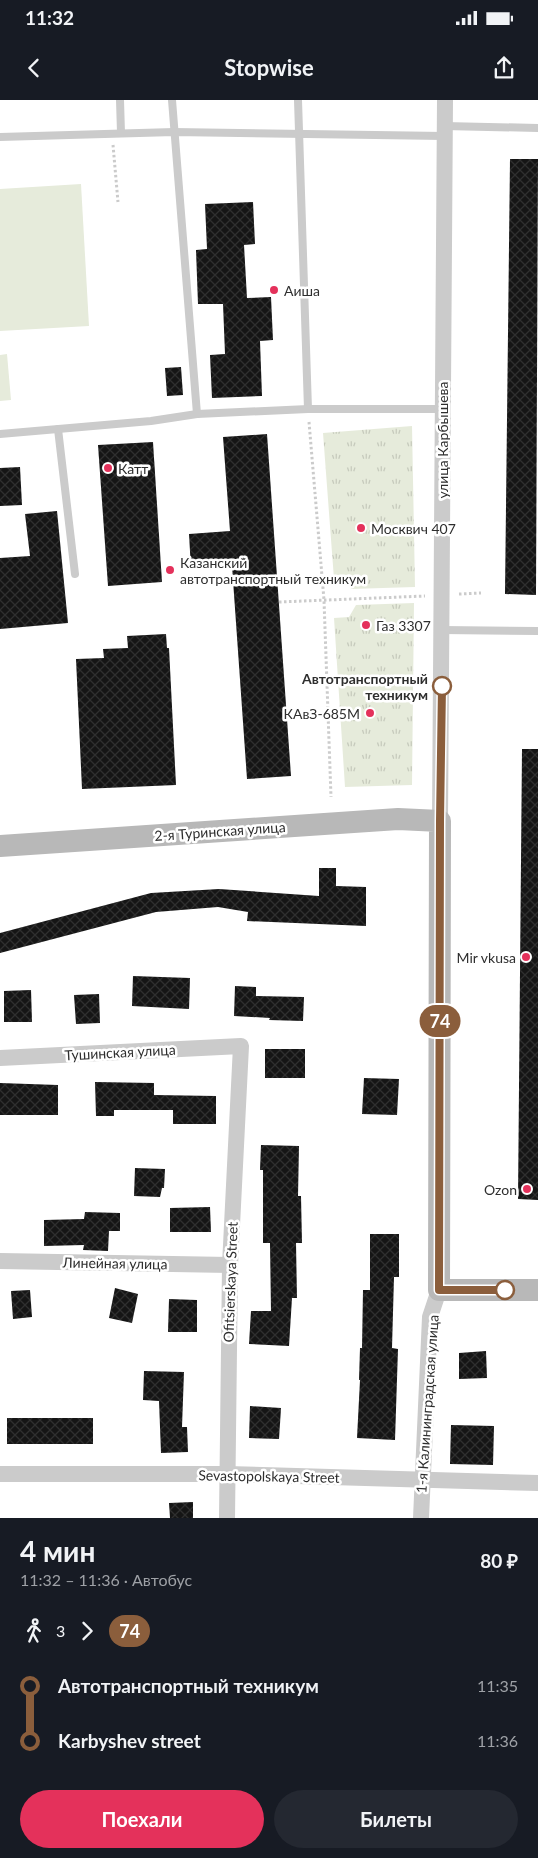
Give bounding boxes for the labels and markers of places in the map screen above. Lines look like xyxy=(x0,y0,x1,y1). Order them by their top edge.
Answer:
place label: Аиша xyxy=(284,282,320,299)
marker: Аиша xyxy=(268,284,280,296)
place label: Катт xyxy=(118,460,148,477)
marker: Катт xyxy=(102,462,114,474)
place label: Москвич 407 xyxy=(371,520,456,537)
marker: Москвич 407 xyxy=(355,522,367,534)
place label: Казанский автотранспортный техникум xyxy=(180,554,366,587)
marker: Казанский автотранспортный техникум xyxy=(164,564,176,576)
place label: Газ 3307 xyxy=(376,617,431,634)
marker: Газ 3307 xyxy=(360,619,372,631)
place label: Автотранспортный техникум xyxy=(301,670,428,703)
marker: Автотранспортный техникум xyxy=(432,676,452,696)
place label: КАвЗ-685М xyxy=(284,705,360,722)
marker: КАвЗ-685М xyxy=(364,707,376,719)
place label: Mir vkusa xyxy=(457,949,516,966)
marker: Mir vkusa xyxy=(520,951,532,963)
place label: Ozon xyxy=(484,1181,517,1198)
marker: Ozon xyxy=(521,1183,533,1195)
unlabelled marker xyxy=(495,1280,515,1300)

